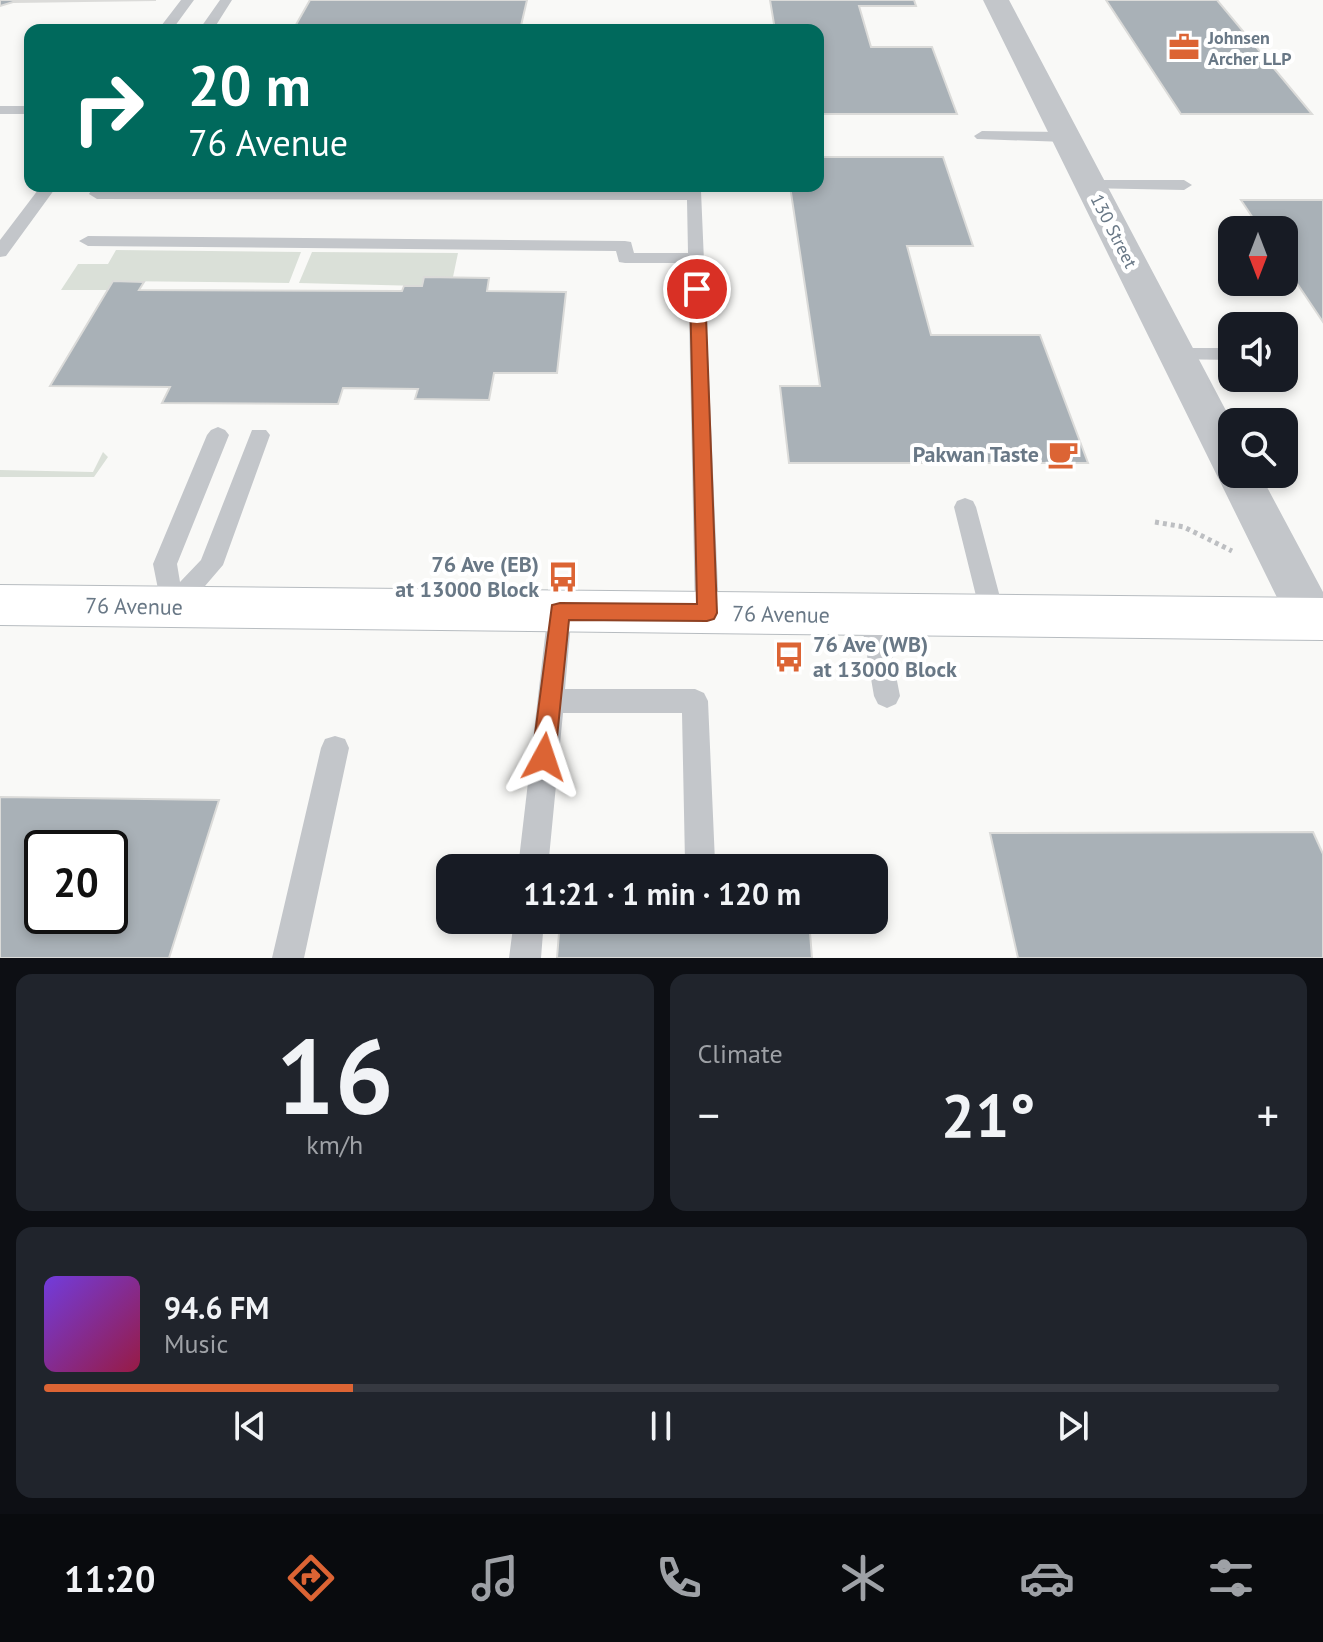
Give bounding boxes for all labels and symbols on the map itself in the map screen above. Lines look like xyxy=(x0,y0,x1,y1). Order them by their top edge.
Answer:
place label: Johnsen Archer LLP xyxy=(1207,26,1292,70)
office icon: Johnsen Archer LLP xyxy=(1167,30,1201,64)
street label: 130 Street xyxy=(1086,190,1142,272)
north arrow xyxy=(1218,216,1298,296)
pin xyxy=(663,255,731,323)
cafe icon: Pakwan Taste xyxy=(1046,437,1080,471)
place label: Pakwan Taste xyxy=(913,440,1039,468)
place label: 76 Ave (EB) at 13000 Block xyxy=(395,550,539,603)
bus stop icon: 76 Ave (EB) at 13000 Block xyxy=(546,560,580,594)
street label: 76 Avenue xyxy=(85,591,183,621)
street label: 76 Avenue xyxy=(732,599,830,629)
place label: 76 Ave (WB) at 13000 Block xyxy=(813,630,957,683)
bus stop icon: 76 Ave (WB) at 13000 Block xyxy=(772,640,806,674)
position arrow xyxy=(502,715,586,799)
speed limit sign: 20 xyxy=(24,830,128,934)

